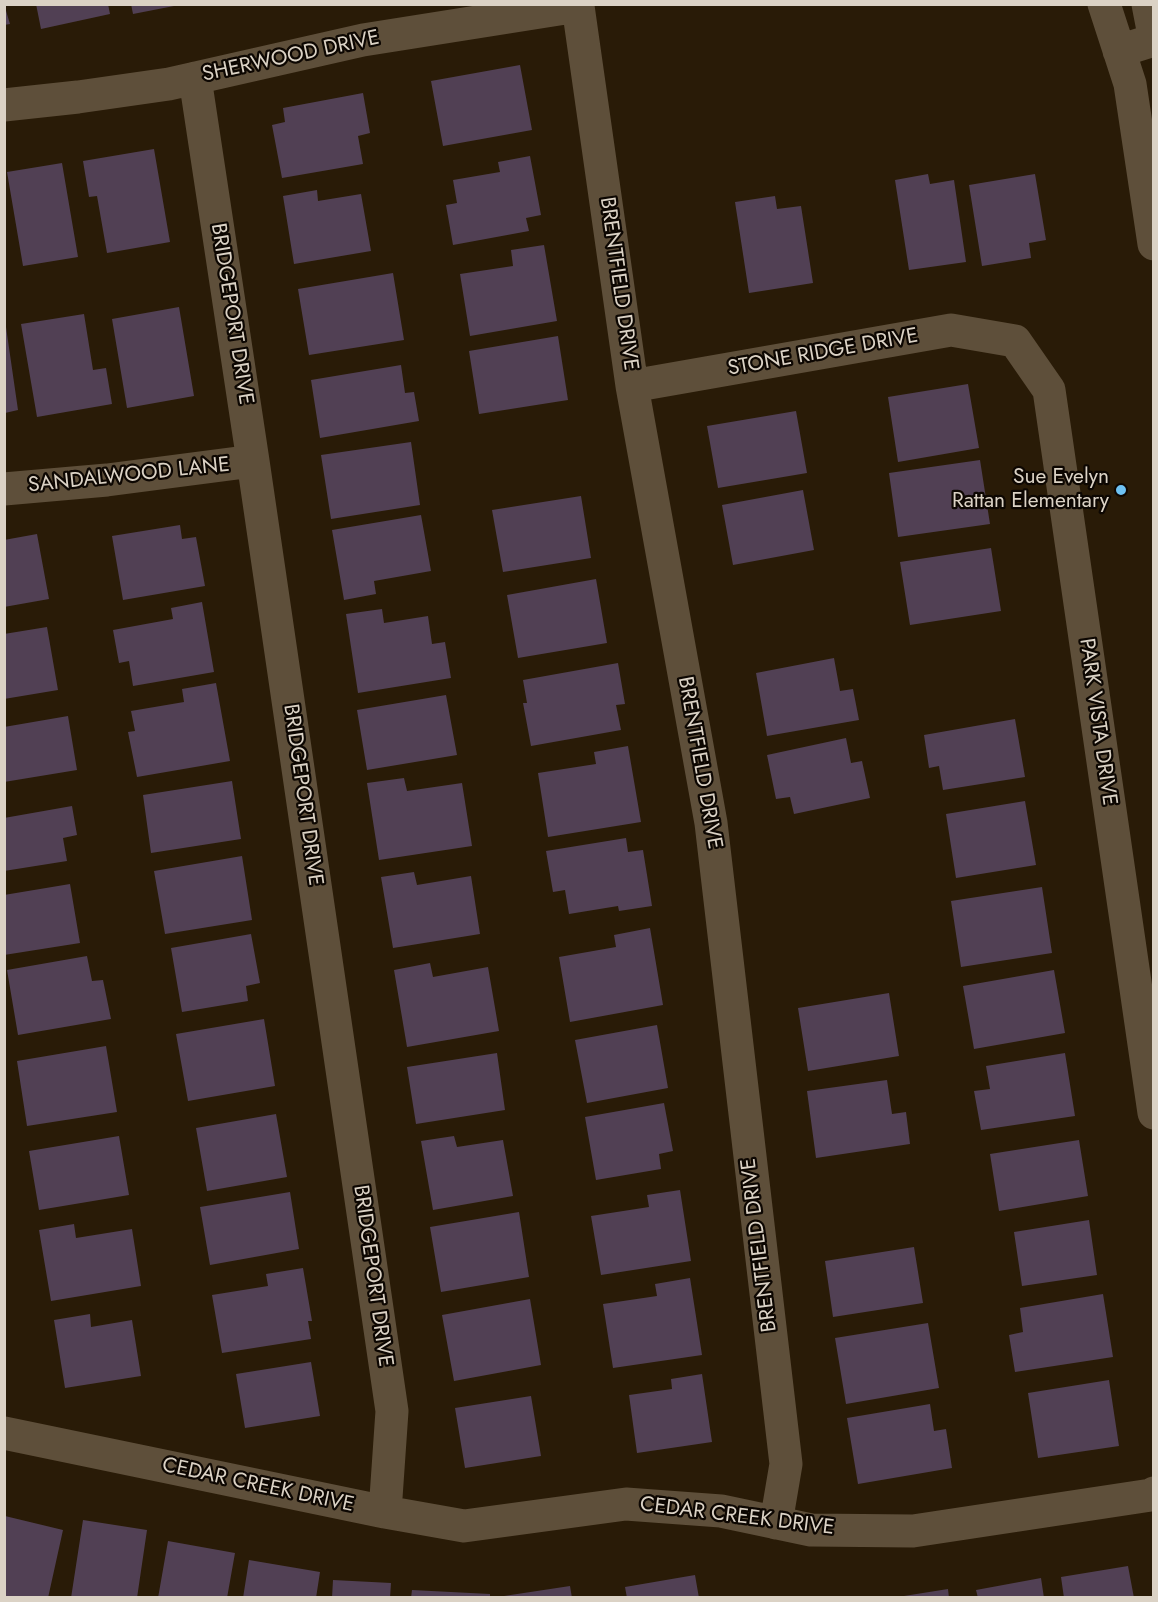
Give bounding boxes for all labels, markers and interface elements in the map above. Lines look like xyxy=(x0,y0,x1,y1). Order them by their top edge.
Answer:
street label: SHERWOOD DRIVE xyxy=(200,26,382,88)
street label: BRENTFIELD DRIVE xyxy=(593,196,643,372)
street label: BRIDGEPORT DRIVE xyxy=(204,222,258,406)
street label: STONE RIDGE DRIVE xyxy=(726,324,920,382)
street label: SANDALWOOD LANE xyxy=(27,453,231,499)
place label: Sue Evelyn Rattan Elementary xyxy=(952,465,1109,515)
marker: Sue Evelyn Rattan Elementary xyxy=(1114,483,1128,497)
street label: PARK VISTA DRIVE xyxy=(1073,637,1121,807)
street label: BRENTFIELD DRIVE xyxy=(671,675,727,851)
street label: BRIDGEPORT DRIVE xyxy=(277,703,327,887)
street label: BRENTFIELD DRIVE xyxy=(737,1157,783,1333)
street label: BRIDGEPORT DRIVE xyxy=(347,1184,397,1368)
street label: CEDAR CREEK DRIVE xyxy=(160,1453,356,1519)
street label: CEDAR CREEK DRIVE xyxy=(638,1493,836,1541)

